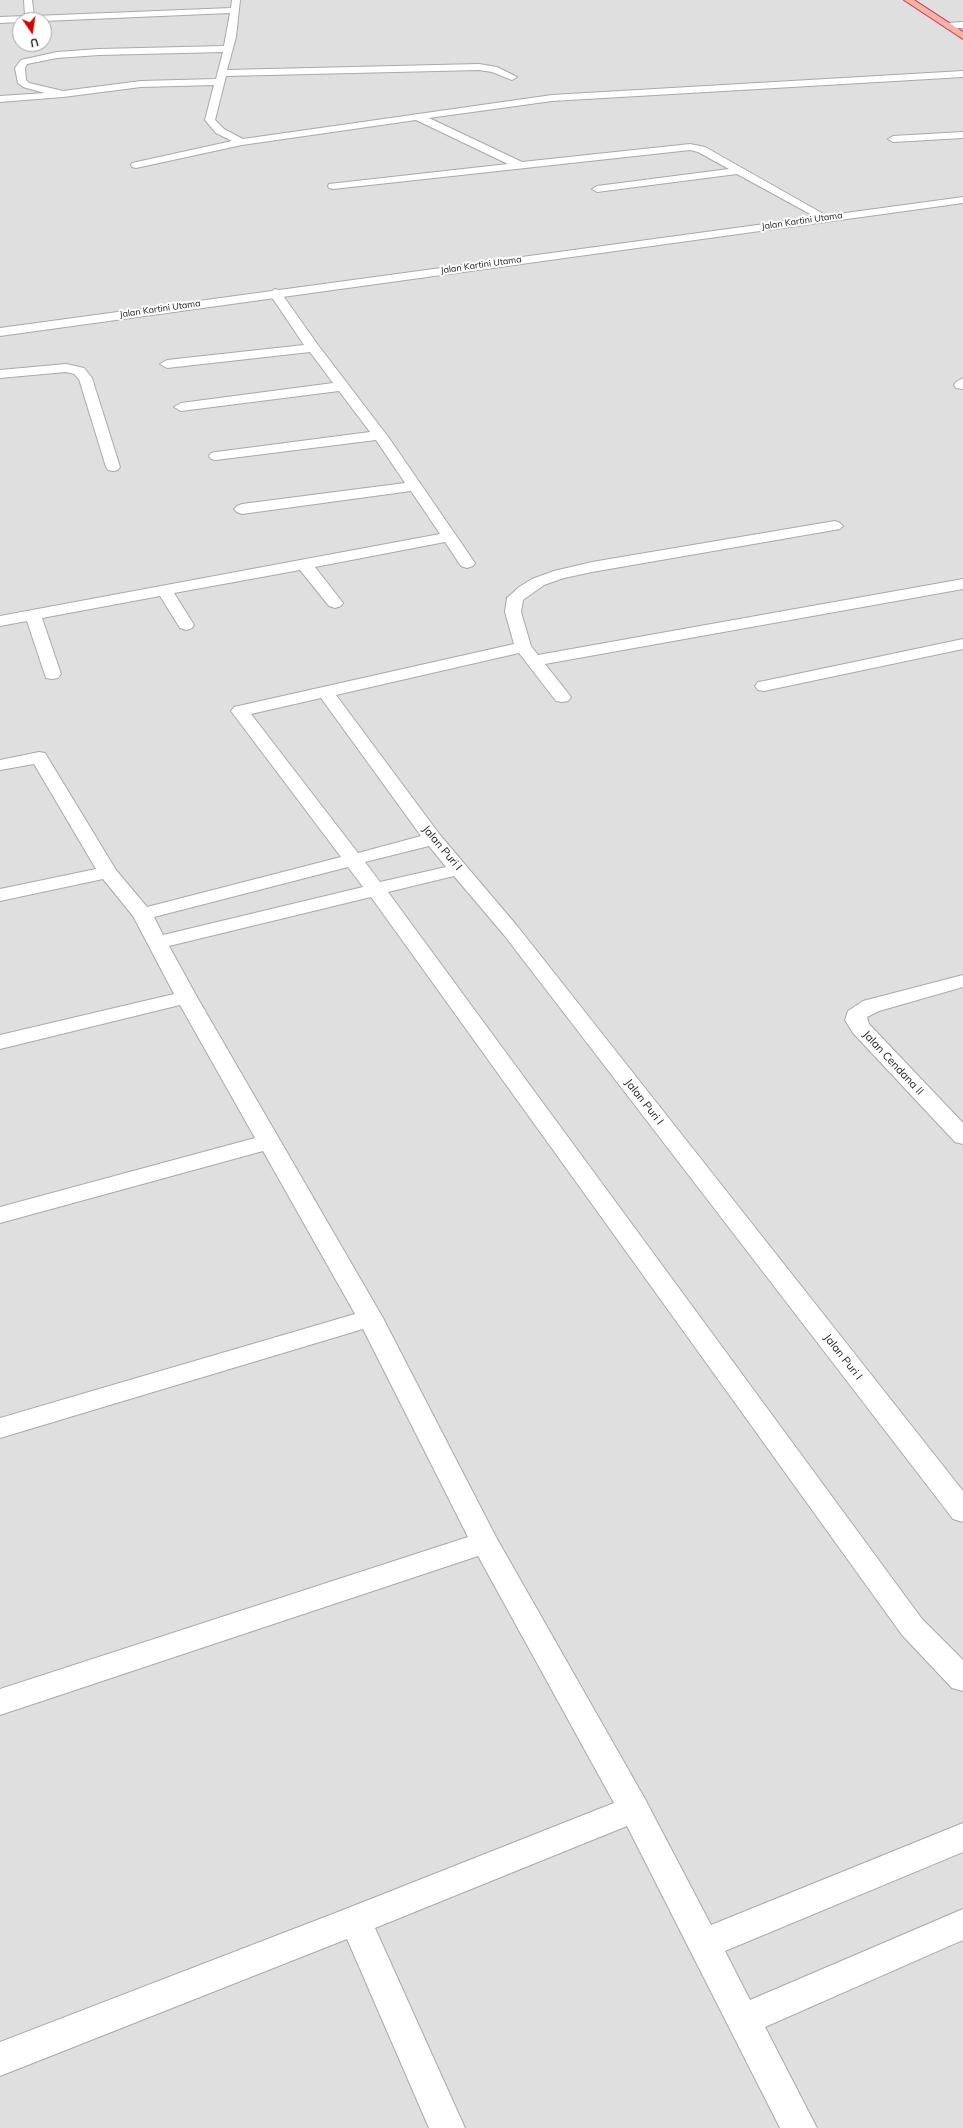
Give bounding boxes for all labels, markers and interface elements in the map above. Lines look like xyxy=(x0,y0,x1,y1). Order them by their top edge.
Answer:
north arrow xyxy=(12,12,52,52)
text: U xyxy=(29,35,40,50)
street label: Jalan Kartini Utama xyxy=(761,210,843,232)
street label: Jalan Kartini Utama xyxy=(440,254,522,276)
street label: Jalan Kartini Utama xyxy=(119,298,201,320)
street label: Jalan Puri I xyxy=(419,823,465,873)
street label: Jalan Cendana II xyxy=(860,1028,926,1098)
street label: Jalan Puri I xyxy=(622,1076,666,1128)
street label: Jalan Puri I xyxy=(821,1331,865,1383)

